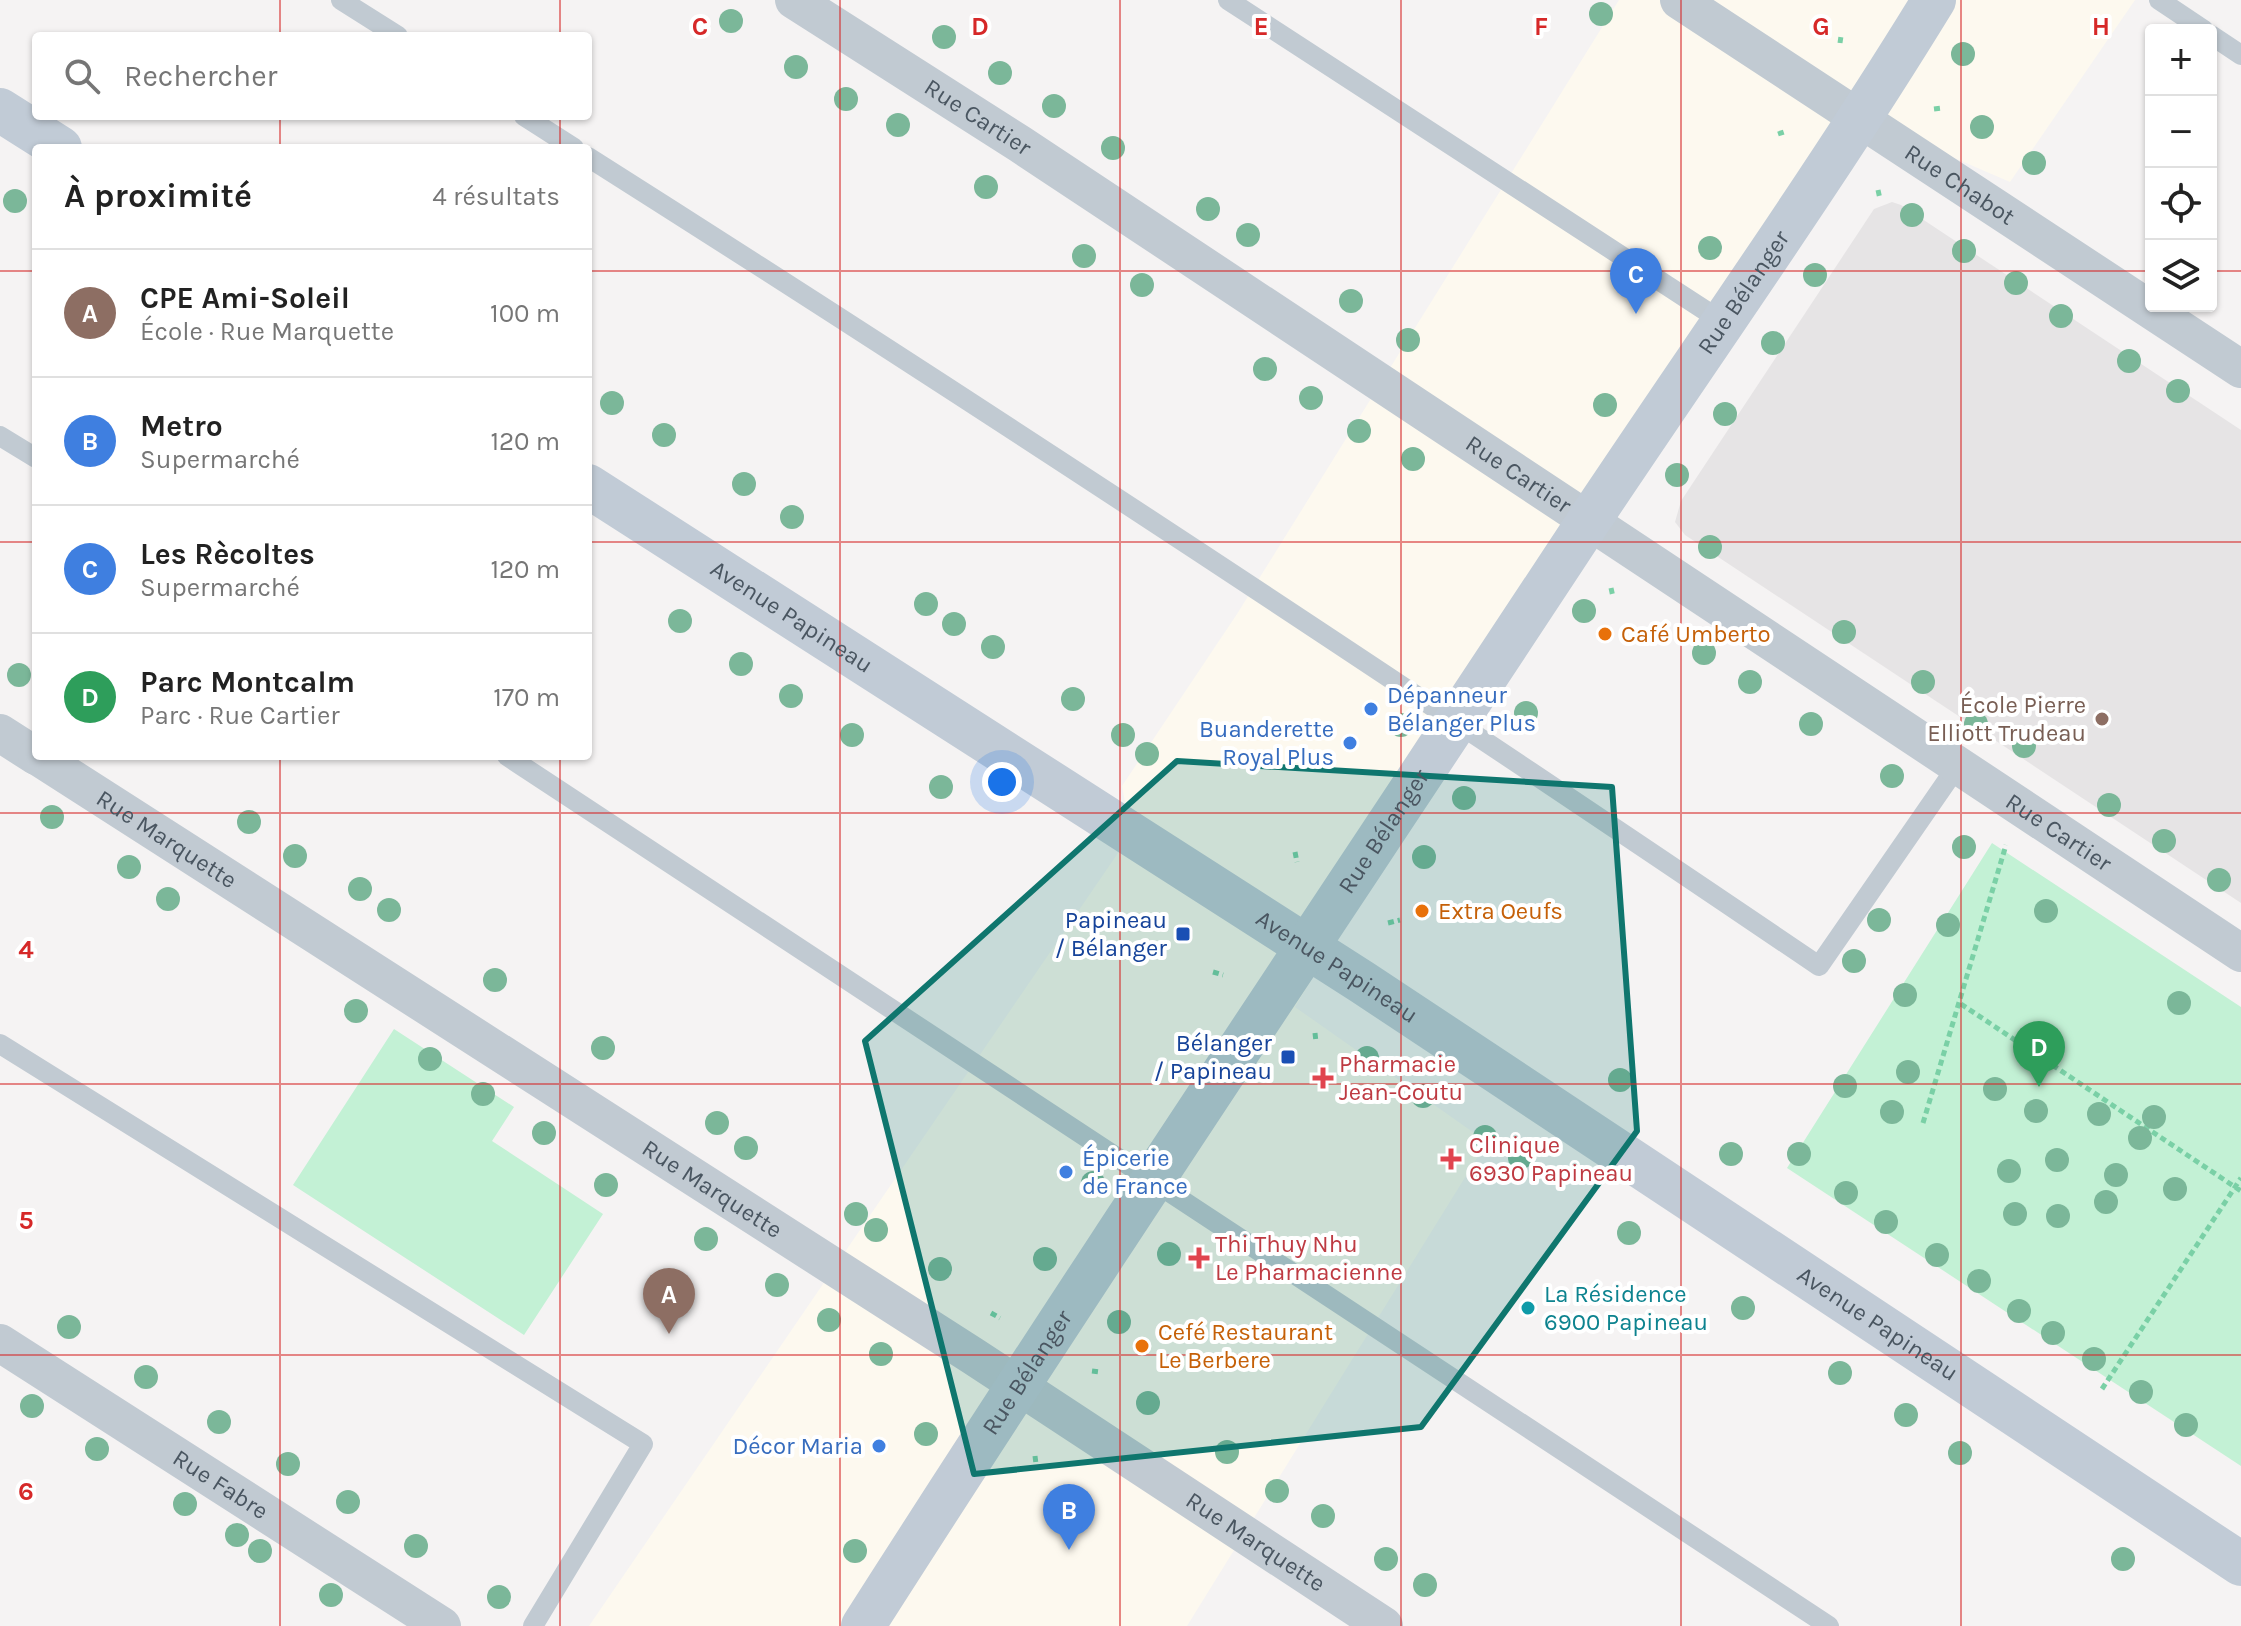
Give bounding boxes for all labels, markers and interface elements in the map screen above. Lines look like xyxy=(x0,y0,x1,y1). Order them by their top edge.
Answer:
text: C xyxy=(692,11,708,42)
text: D xyxy=(971,11,989,42)
text: E xyxy=(1253,11,1269,42)
text: F xyxy=(1534,11,1548,42)
text: G xyxy=(1812,11,1830,42)
text: H xyxy=(2092,11,2110,42)
map controls xyxy=(2145,24,2217,312)
button: + xyxy=(2145,24,2217,96)
search box xyxy=(32,32,592,120)
icon: search xyxy=(60,54,104,98)
text: Rechercher xyxy=(124,58,277,94)
street label: Rue Cartier xyxy=(919,73,1037,162)
button: − xyxy=(2145,96,2217,168)
street label: Rue Chabot xyxy=(1899,138,2020,231)
button: locate xyxy=(2145,168,2217,240)
text: À proximité xyxy=(64,176,252,216)
text: 4 résultats xyxy=(432,181,560,212)
street label: Rue Bélanger xyxy=(1691,225,1795,360)
button: layers xyxy=(2145,240,2217,312)
pin: C xyxy=(1610,248,1662,314)
text: CPE Ami-Soleil xyxy=(140,280,350,316)
text: A xyxy=(82,298,98,329)
text: 100 m xyxy=(490,298,560,329)
text: École · Rue Marquette xyxy=(140,316,394,347)
text: Metro xyxy=(140,408,223,444)
text: B xyxy=(82,426,98,457)
text: 120 m xyxy=(490,426,560,457)
street label: Rue Cartier xyxy=(1460,429,1577,520)
text: Supermarché xyxy=(140,444,300,475)
text: Les Rècoltes xyxy=(140,536,315,572)
text: C xyxy=(82,554,98,585)
text: 120 m xyxy=(490,554,560,585)
street label: Avenue Papineau xyxy=(705,554,878,679)
text: Supermarché xyxy=(140,572,300,603)
place label: Café Umberto xyxy=(1621,620,1771,648)
marker: Café Umberto xyxy=(1596,625,1614,643)
text: Parc Montcalm xyxy=(140,664,355,700)
place label: Dépanneur Bélanger Plus xyxy=(1387,681,1536,737)
text: D xyxy=(81,682,99,713)
text: 170 m xyxy=(493,682,560,713)
place label: École Pierre Elliott Trudeau xyxy=(1927,690,2086,747)
text: Parc · Rue Cartier xyxy=(140,700,340,731)
marker: Dépanneur Bélanger Plus xyxy=(1362,700,1380,718)
marker: École Pierre Elliott Trudeau xyxy=(2093,710,2111,728)
place label: Buanderette Royal Plus xyxy=(1199,715,1334,771)
marker: Buanderette Royal Plus xyxy=(1341,734,1359,752)
your location xyxy=(982,762,1022,802)
street label: Rue Bélanger xyxy=(1332,764,1435,899)
street label: Rue Marquette xyxy=(91,784,242,894)
street label: Rue Cartier xyxy=(2000,787,2117,878)
place label: Extra Oeufs xyxy=(1438,897,1563,925)
marker: Extra Oeufs xyxy=(1413,902,1431,920)
street label: Avenue Papineau xyxy=(1251,904,1423,1029)
place label: Papineau / Bélanger xyxy=(1055,906,1167,962)
marker: Papineau / Bélanger xyxy=(1174,925,1192,943)
text: 4 xyxy=(18,934,34,965)
pin: D xyxy=(2013,1021,2065,1087)
place label: Bélanger / Papineau xyxy=(1154,1029,1272,1085)
marker: Bélanger / Papineau xyxy=(1279,1048,1297,1066)
place label: Pharmacie Jean-Coutu xyxy=(1339,1050,1463,1106)
marker: Pharmacie Jean-Coutu xyxy=(1314,1069,1332,1087)
place label: Clinique 6930 Papineau xyxy=(1469,1131,1633,1187)
street label: Rue Marquette xyxy=(637,1134,787,1244)
place label: Épicerie de France xyxy=(1082,1143,1188,1200)
marker: Clinique 6930 Papineau xyxy=(1440,1148,1462,1170)
marker: Épicerie de France xyxy=(1057,1163,1075,1181)
text: 5 xyxy=(18,1205,34,1236)
place label: Thi Thuy Nhu Le Pharmacienne xyxy=(1215,1230,1403,1286)
marker: Thi Thuy Nhu Le Pharmacienne xyxy=(1190,1249,1208,1267)
street label: Avenue Papineau xyxy=(1792,1260,1964,1387)
pin: A xyxy=(643,1268,695,1334)
place label: La Résidence 6900 Papineau xyxy=(1544,1280,1708,1336)
marker: La Résidence 6900 Papineau xyxy=(1519,1299,1537,1317)
street label: Rue Bélanger xyxy=(976,1304,1078,1440)
place label: Cefé Restaurant Le Berbere xyxy=(1158,1318,1333,1374)
marker: Cefé Restaurant Le Berbere xyxy=(1133,1337,1151,1355)
place label: Décor Maria xyxy=(732,1432,863,1460)
marker: Décor Maria xyxy=(870,1437,888,1455)
street label: Rue Fabre xyxy=(168,1443,274,1525)
text: 6 xyxy=(18,1476,34,1507)
pin: B xyxy=(1043,1484,1095,1550)
street label: Rue Marquette xyxy=(1181,1486,1331,1598)

